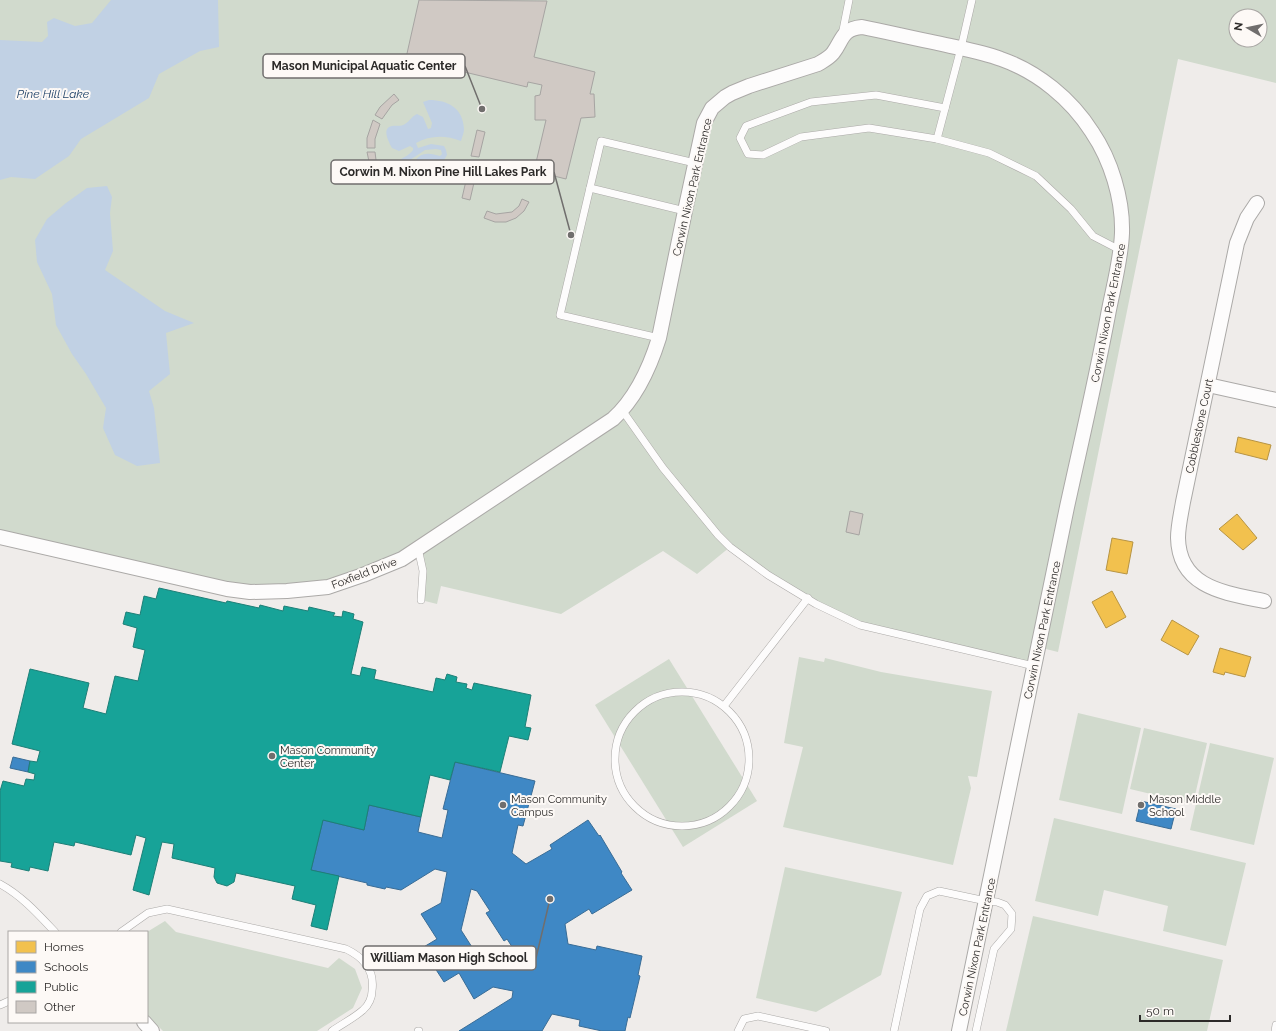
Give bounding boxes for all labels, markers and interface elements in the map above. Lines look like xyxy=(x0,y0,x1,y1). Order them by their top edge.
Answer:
north arrow xyxy=(1228,8,1268,48)
text: N xyxy=(1232,21,1246,32)
callout: Mason Municipal Aquatic Center xyxy=(263,54,465,78)
text: Mason Municipal Aquatic Center xyxy=(272,59,457,73)
water label: Pine Hill Lake xyxy=(17,87,90,101)
street label: Corwin Nixon Park Entrance xyxy=(670,116,715,257)
callout: Corwin M. Nixon Pine Hill Lakes Park xyxy=(331,160,554,184)
text: Corwin M. Nixon Pine Hill Lakes Park xyxy=(340,165,547,179)
street label: Corwin Nixon Park Entrance xyxy=(1089,242,1128,384)
street label: Cobblestone Court xyxy=(1183,377,1216,475)
street label: Foxfield Drive xyxy=(330,555,399,592)
street label: Corwin Nixon Park Entrance xyxy=(1021,559,1064,700)
place label: Mason Community Center xyxy=(280,744,376,770)
marker: Mason Community Center xyxy=(267,751,277,761)
place label: Mason Community Campus xyxy=(511,793,607,819)
place label: Mason Middle School xyxy=(1149,793,1221,819)
marker: Mason Community Campus xyxy=(498,800,508,810)
marker: Mason Middle School xyxy=(1136,800,1146,810)
street label: Corwin Nixon Park Entrance xyxy=(956,876,999,1017)
legend xyxy=(8,931,148,1023)
text: Homes xyxy=(44,940,84,954)
callout: William Mason High School xyxy=(363,946,536,970)
text: William Mason High School xyxy=(370,951,528,965)
text: Schools xyxy=(44,960,88,974)
text: Public xyxy=(44,980,79,994)
scale bar xyxy=(1140,997,1230,1023)
text: Other xyxy=(44,1000,76,1014)
text: 50 m xyxy=(1146,1004,1174,1018)

